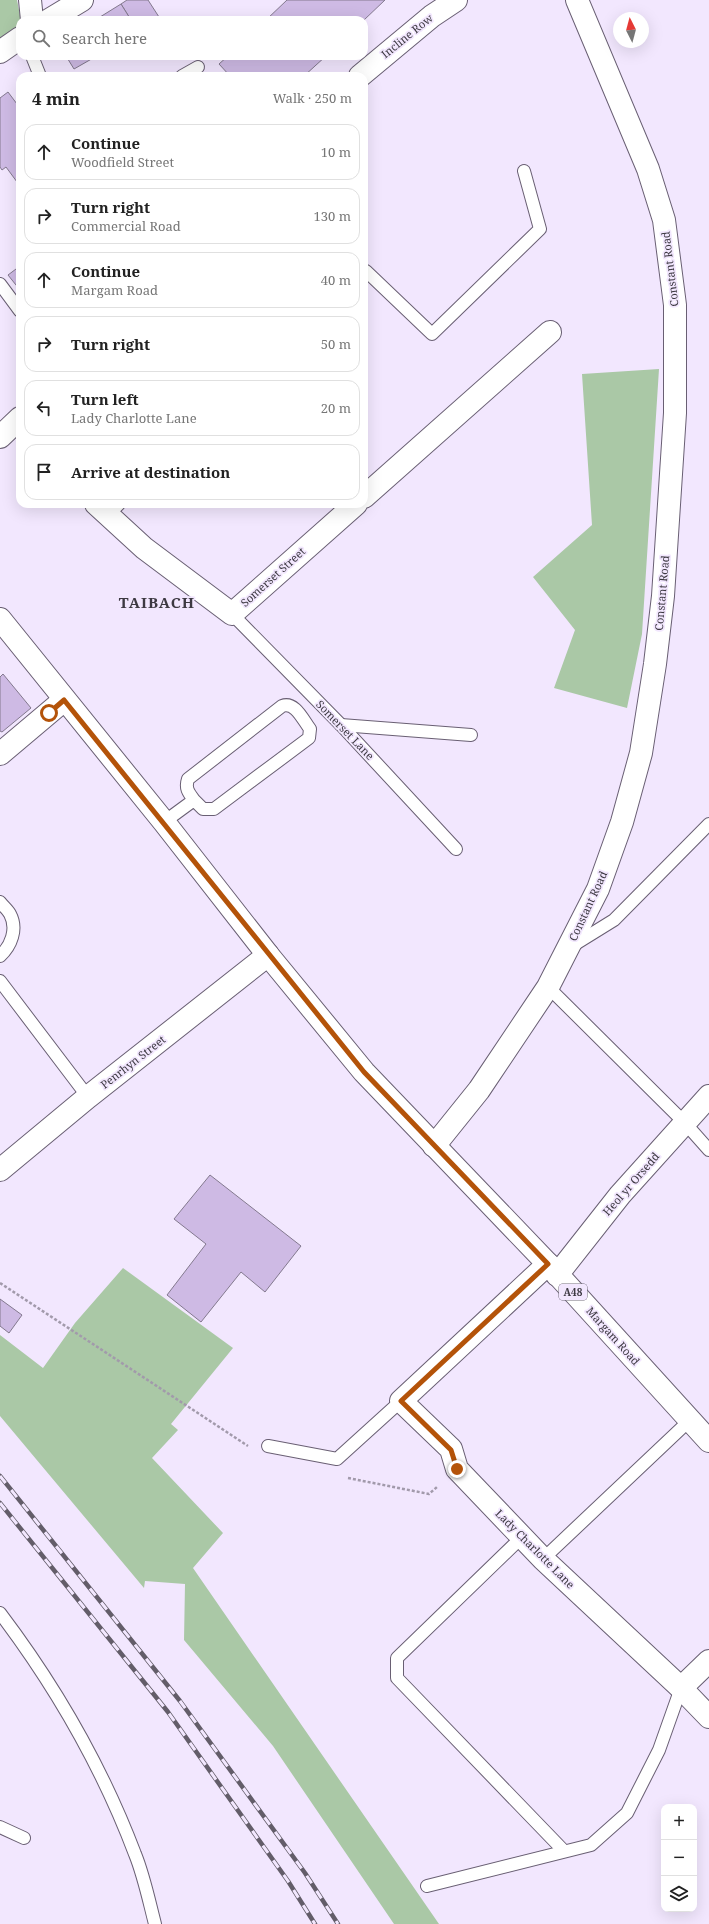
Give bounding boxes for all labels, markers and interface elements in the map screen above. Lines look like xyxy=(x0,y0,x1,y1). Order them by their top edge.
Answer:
street label: Incline Row xyxy=(378,10,436,61)
north arrow xyxy=(613,12,649,48)
search box xyxy=(16,16,368,60)
icon: search xyxy=(30,27,52,49)
text: Search here xyxy=(62,28,147,48)
text: 4 min xyxy=(32,87,80,110)
text: Walk · 250 m xyxy=(273,89,352,107)
text: Continue xyxy=(71,133,140,153)
icon: ahead xyxy=(33,141,55,163)
text: 10 m xyxy=(321,143,351,161)
text: Woodfield Street xyxy=(71,153,174,171)
text: Turn right xyxy=(71,197,150,217)
icon: right xyxy=(33,205,55,227)
text: 130 m xyxy=(314,207,351,225)
text: Commercial Road xyxy=(71,217,181,235)
street label: Constant Road xyxy=(657,230,682,307)
text: Continue xyxy=(71,261,140,281)
icon: ahead xyxy=(33,269,55,291)
text: 40 m xyxy=(321,271,351,289)
text: Margam Road xyxy=(71,281,158,299)
icon: right xyxy=(33,333,55,355)
text: Turn right xyxy=(71,334,150,354)
text: 50 m xyxy=(321,335,351,353)
text: Turn left xyxy=(71,389,139,409)
icon: left xyxy=(33,397,55,419)
text: 20 m xyxy=(321,399,351,417)
text: Lady Charlotte Lane xyxy=(71,409,197,427)
icon: arrive xyxy=(33,461,55,483)
text: Arrive at destination xyxy=(71,462,230,482)
street label: Somerset Street xyxy=(237,544,308,610)
street label: Constant Road xyxy=(651,554,672,631)
district label: TAIBACH xyxy=(119,592,195,612)
street label: Somerset Lane xyxy=(313,697,378,763)
route start xyxy=(40,704,58,722)
street label: Constant Road xyxy=(565,868,610,943)
street label: Penrhyn Street xyxy=(97,1031,168,1092)
street label: Heol yr Orsedd xyxy=(599,1149,662,1218)
road number: A48 xyxy=(559,1284,587,1300)
street label: Margam Road xyxy=(583,1303,644,1368)
route end xyxy=(448,1460,466,1478)
street label: Lady Charlotte Lane xyxy=(492,1506,578,1592)
map controls xyxy=(661,1804,697,1912)
button: + xyxy=(661,1804,697,1840)
button: − xyxy=(661,1840,697,1876)
button: layers xyxy=(661,1876,697,1912)

